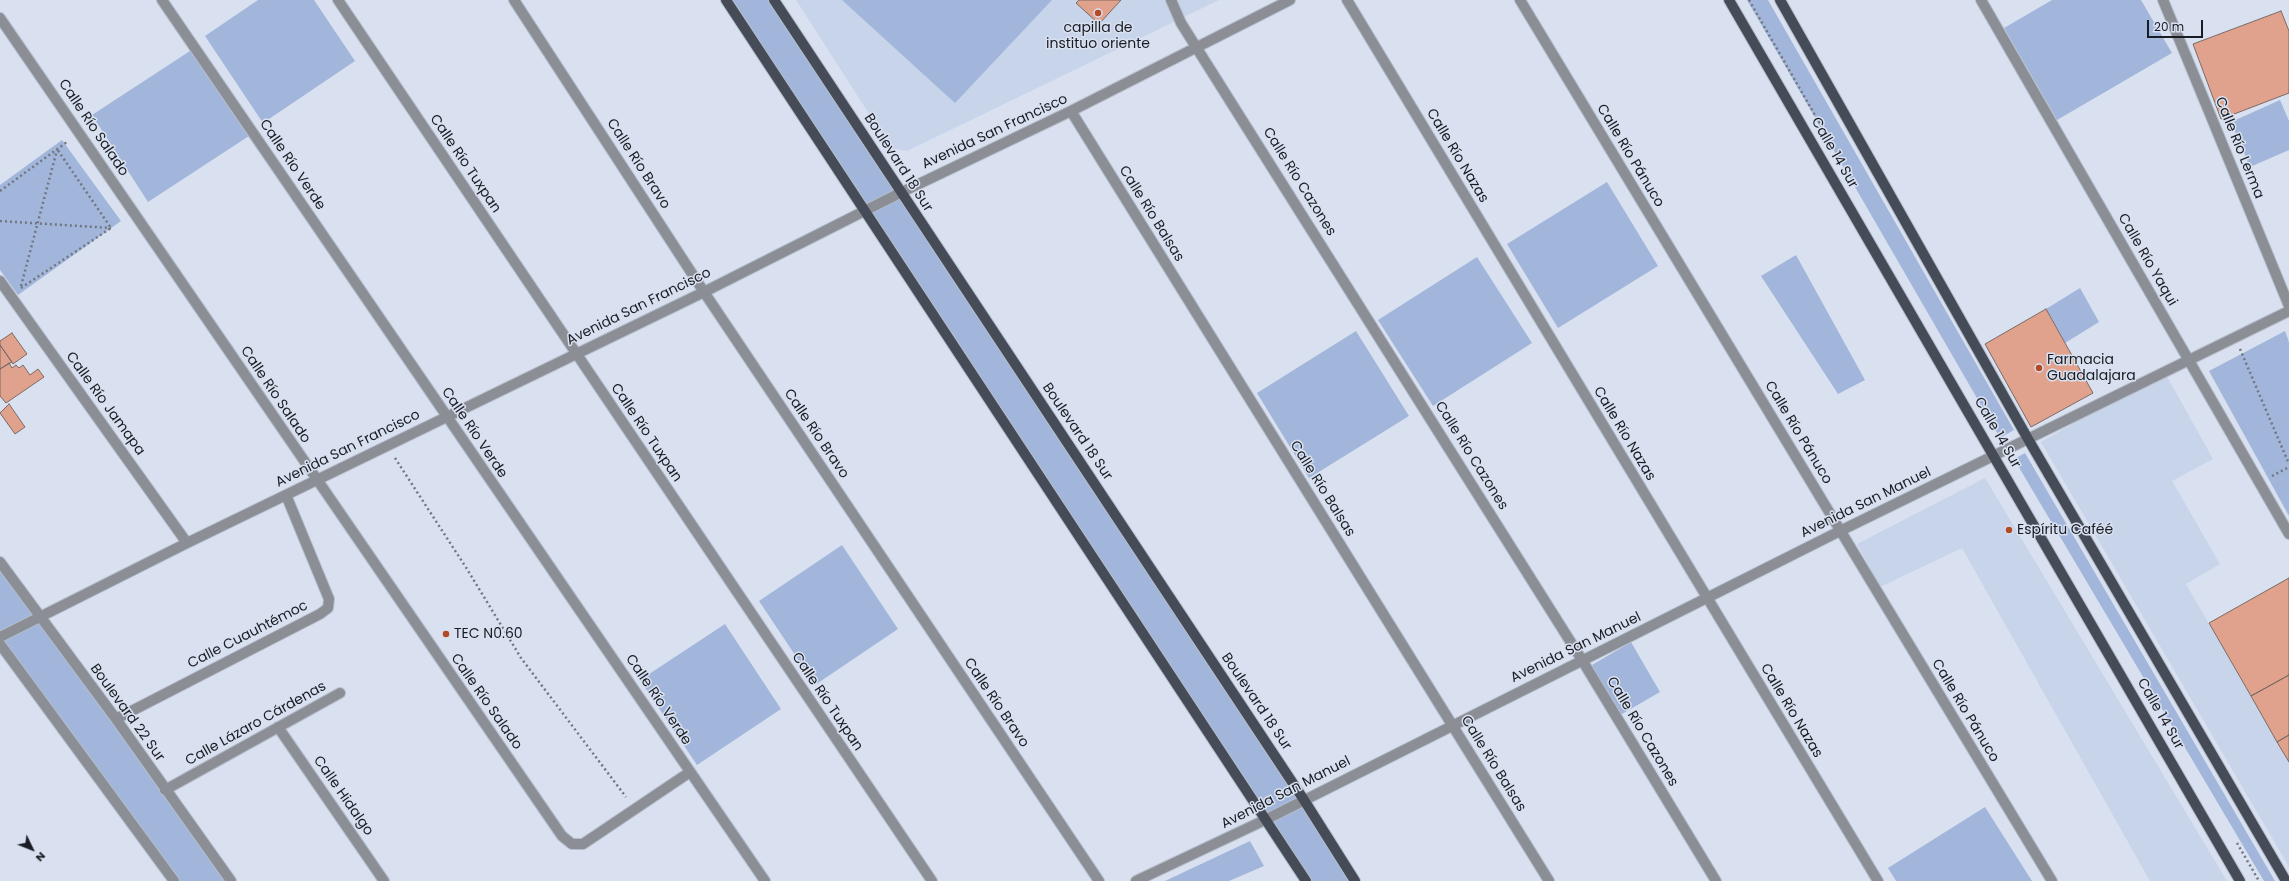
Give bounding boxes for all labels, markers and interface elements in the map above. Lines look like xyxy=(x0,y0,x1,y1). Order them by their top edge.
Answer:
marker: capilla de instituo oriente xyxy=(1093,8,1103,18)
scale bar xyxy=(2149,12,2205,38)
text: 20 m xyxy=(2154,18,2184,35)
place label: capilla de instituo oriente xyxy=(1046,20,1150,52)
street label: Calle Río Salado xyxy=(54,76,132,180)
street label: Avenida San Francisco xyxy=(919,91,1071,173)
street label: Calle Río Lerma xyxy=(2211,95,2267,201)
street label: Calle Río Pánuco xyxy=(1593,101,1667,211)
street label: Calle Río Nazas xyxy=(1422,106,1492,206)
street label: Calle Río Tuxpan xyxy=(426,111,504,217)
street label: Boulevard 18 Sur xyxy=(860,111,936,215)
street label: Calle 14 Sur xyxy=(1807,115,1861,191)
street label: Calle Río Verde xyxy=(255,116,329,214)
street label: Calle Río Bravo xyxy=(603,116,673,212)
street label: Calle Río Cazones xyxy=(1259,125,1339,239)
street label: Calle Río Balsas xyxy=(1115,163,1187,265)
street label: Calle Río Yaqui xyxy=(2114,211,2180,309)
street label: Avenida San Francisco xyxy=(564,265,714,349)
street label: Calle Río Salado xyxy=(236,343,314,447)
street label: Calle Río Jamapa xyxy=(62,349,148,459)
place label: Farmacia Guadalajara xyxy=(2047,352,2136,384)
marker: Farmacia Guadalajara xyxy=(2034,363,2044,373)
street label: Calle Río Pánuco xyxy=(1761,378,1835,488)
street label: Calle Río Tuxpan xyxy=(607,380,685,486)
street label: Boulevard 18 Sur xyxy=(1038,380,1116,484)
street label: Calle Río Verde xyxy=(437,384,511,482)
street label: Calle Río Nazas xyxy=(1589,384,1659,484)
street label: Calle Río Bravo xyxy=(780,386,852,482)
street label: Calle 14 Sur xyxy=(1970,395,2024,471)
street label: Calle Río Cazones xyxy=(1431,399,1511,513)
street label: Avenida San Francisco xyxy=(273,407,423,491)
street label: Calle Río Balsas xyxy=(1286,438,1358,540)
street label: Avenida San Manuel xyxy=(1798,464,1934,542)
place label: Espíritu Caféé xyxy=(2017,522,2113,538)
marker: Espíritu Caféé xyxy=(2004,525,2014,535)
street label: Calle Cuauhtémoc xyxy=(185,597,311,673)
street label: Avenida San Manuel xyxy=(1508,609,1644,687)
place label: TEC N0.60 xyxy=(454,626,523,642)
marker: TEC N0.60 xyxy=(441,629,451,639)
street label: Calle Río Tuxpan xyxy=(788,649,866,755)
street label: Boulevard 18 Sur xyxy=(1217,650,1295,754)
street label: Calle Río Salado xyxy=(447,651,525,753)
street label: Calle Río Verde xyxy=(621,651,695,749)
street label: Calle Río Bravo xyxy=(960,655,1032,751)
street label: Calle Río Pánuco xyxy=(1928,656,2002,766)
street label: Boulevard 22 Sur xyxy=(86,661,168,765)
street label: Calle Río Nazas xyxy=(1756,661,1826,761)
street label: Calle Río Cazones xyxy=(1603,674,1681,790)
street label: Calle 14 Sur xyxy=(2133,676,2187,752)
street label: Calle Lázaro Cárdenas xyxy=(183,678,329,770)
street label: Calle Río Balsas xyxy=(1457,713,1529,815)
street label: Calle Hidalgo xyxy=(309,753,377,839)
street label: Avenida San Manuel xyxy=(1218,753,1354,833)
north arrow xyxy=(12,829,52,869)
text: N xyxy=(32,849,49,866)

